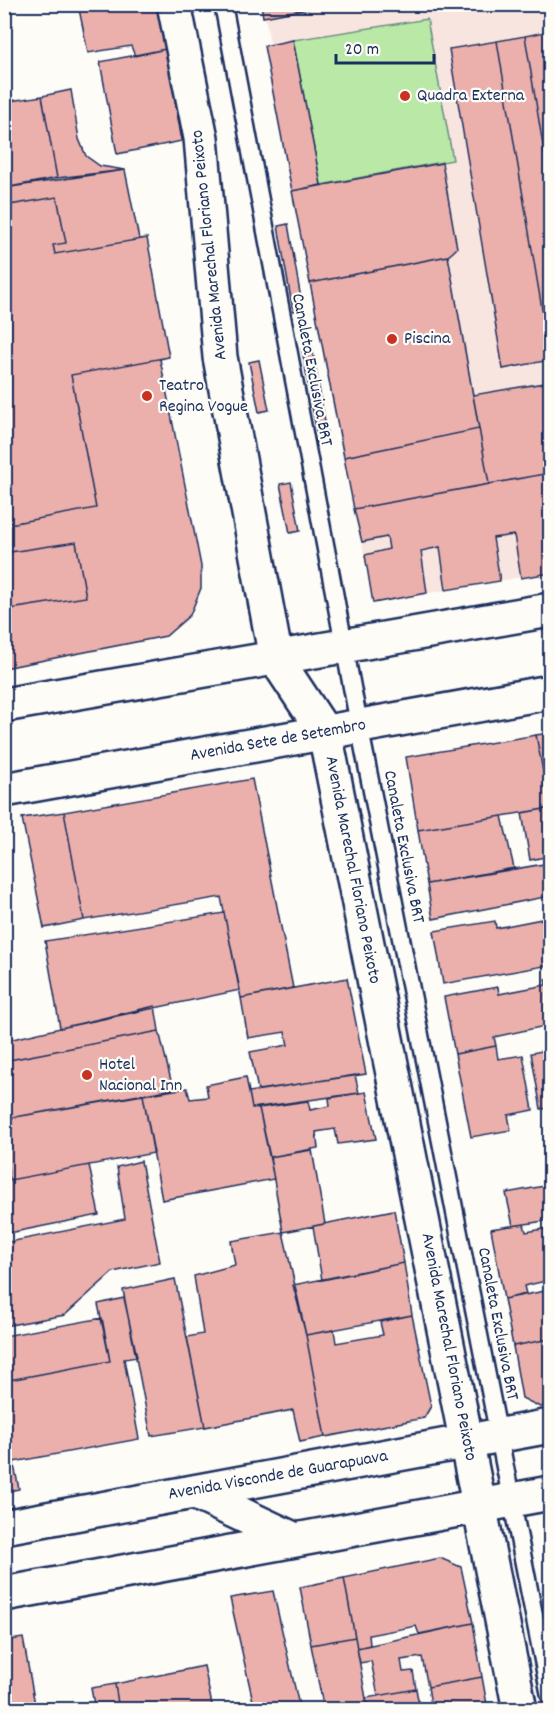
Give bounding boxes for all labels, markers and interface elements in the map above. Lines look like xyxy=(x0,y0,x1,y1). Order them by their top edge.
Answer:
scale bar xyxy=(336,27,434,65)
text: 20 m xyxy=(345,38,379,63)
place label: Quadra Externa xyxy=(417,84,525,109)
marker: Quadra Externa xyxy=(398,89,412,103)
street label: Avenida Marechal Floriano Peixoto xyxy=(185,128,235,362)
street label: Canaleta Exclusiva BRT xyxy=(284,292,338,448)
place label: Piscina xyxy=(404,327,451,352)
marker: Piscina xyxy=(385,332,399,346)
place label: Teatro Regina Vogue xyxy=(159,374,248,420)
marker: Teatro Regina Vogue xyxy=(140,389,154,403)
street label: Avenida Sete de Setembro xyxy=(188,713,368,769)
street label: Avenida Marechal Floriano Peixoto xyxy=(318,754,386,986)
street label: Canaleta Exclusiva BRT xyxy=(376,769,430,925)
place label: Hotel Nacional Inn xyxy=(99,1053,182,1099)
marker: Hotel Nacional Inn xyxy=(80,1068,94,1082)
street label: Avenida Marechal Floriano Peixoto xyxy=(414,1231,482,1463)
street label: Canaleta Exclusiva BRT xyxy=(470,1246,524,1402)
street label: Avenida Visconde de Guarapuava xyxy=(166,1444,390,1508)

